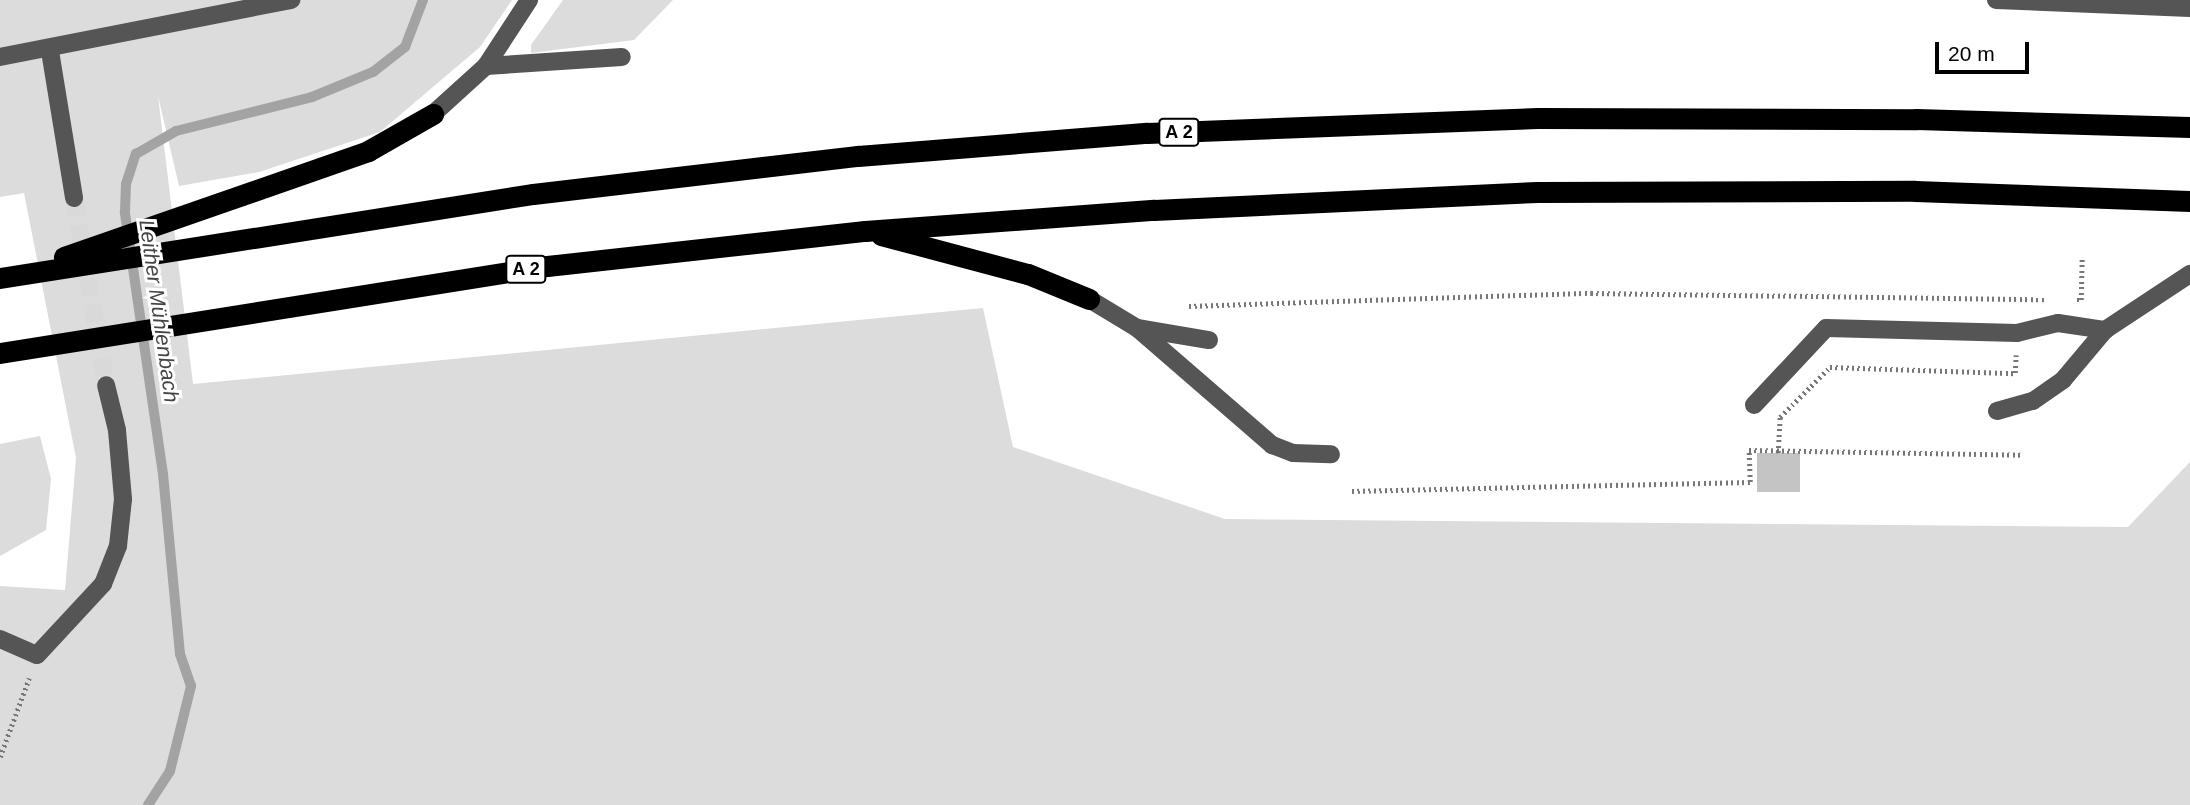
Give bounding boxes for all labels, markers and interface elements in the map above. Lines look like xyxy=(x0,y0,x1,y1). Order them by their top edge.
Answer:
scale bar xyxy=(1938,28,2032,72)
text: 20 m xyxy=(1948,42,1995,65)
road number: A 2 xyxy=(1156,118,1202,146)
water label: Leither Mühlenbach xyxy=(134,218,184,404)
road number: A 2 xyxy=(503,255,549,284)

